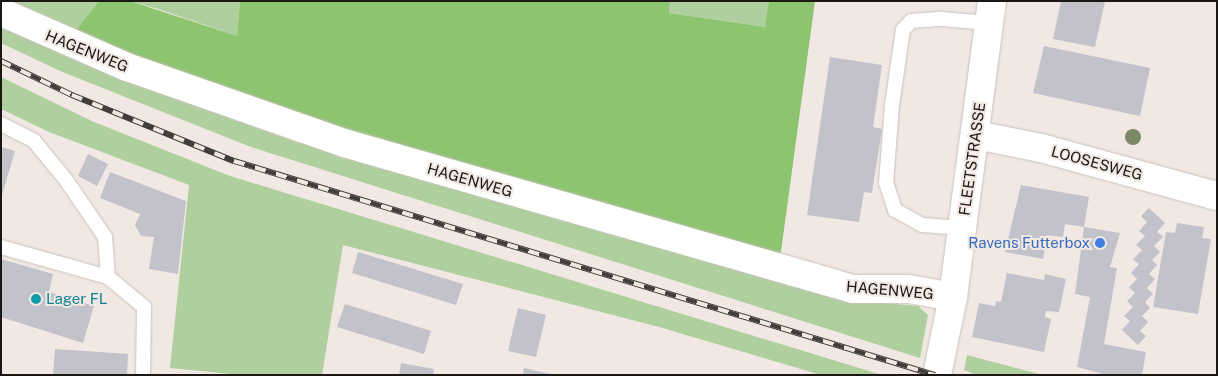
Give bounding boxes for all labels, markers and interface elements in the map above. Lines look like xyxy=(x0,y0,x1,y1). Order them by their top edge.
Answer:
street label: HAGENWEG xyxy=(43,26,131,76)
street label: FLEETSTRASSE xyxy=(955,101,989,217)
street label: LOOSESWEG xyxy=(1049,142,1145,184)
street label: HAGENWEG xyxy=(425,159,515,201)
place label: Ravens Futterbox xyxy=(968,234,1090,252)
marker: Ravens Futterbox xyxy=(1094,237,1106,249)
street label: HAGENWEG xyxy=(845,277,935,303)
place label: Lager FL xyxy=(46,290,107,308)
marker: Lager FL xyxy=(30,293,42,305)

